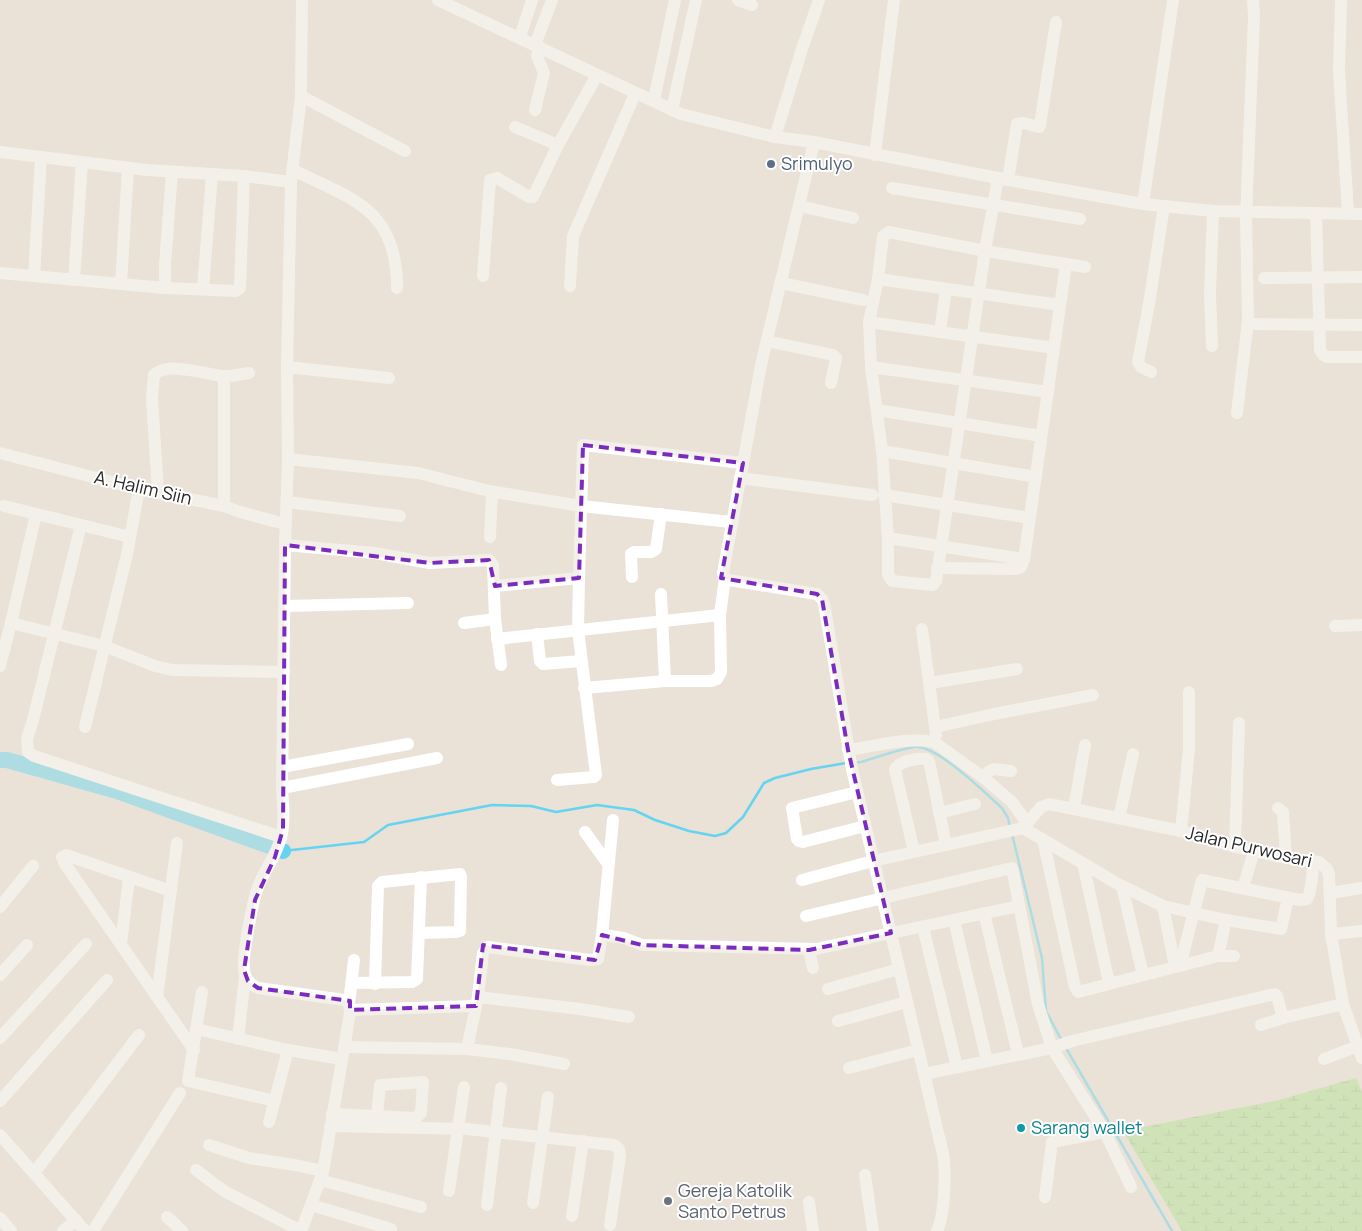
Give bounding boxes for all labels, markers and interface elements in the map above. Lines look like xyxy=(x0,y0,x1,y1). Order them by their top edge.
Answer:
place label: Srimulyo xyxy=(781,151,853,175)
marker: Srimulyo xyxy=(765,158,777,170)
street label: A. Halim Siin xyxy=(92,464,194,510)
street label: Jalan Purwosari xyxy=(1184,820,1315,872)
place label: Sarang wallet xyxy=(1031,1115,1143,1139)
marker: Sarang wallet xyxy=(1015,1122,1027,1134)
place label: Gereja Katolik Santo Petrus xyxy=(678,1178,793,1223)
marker: Gereja Katolik Santo Petrus xyxy=(662,1195,674,1207)

